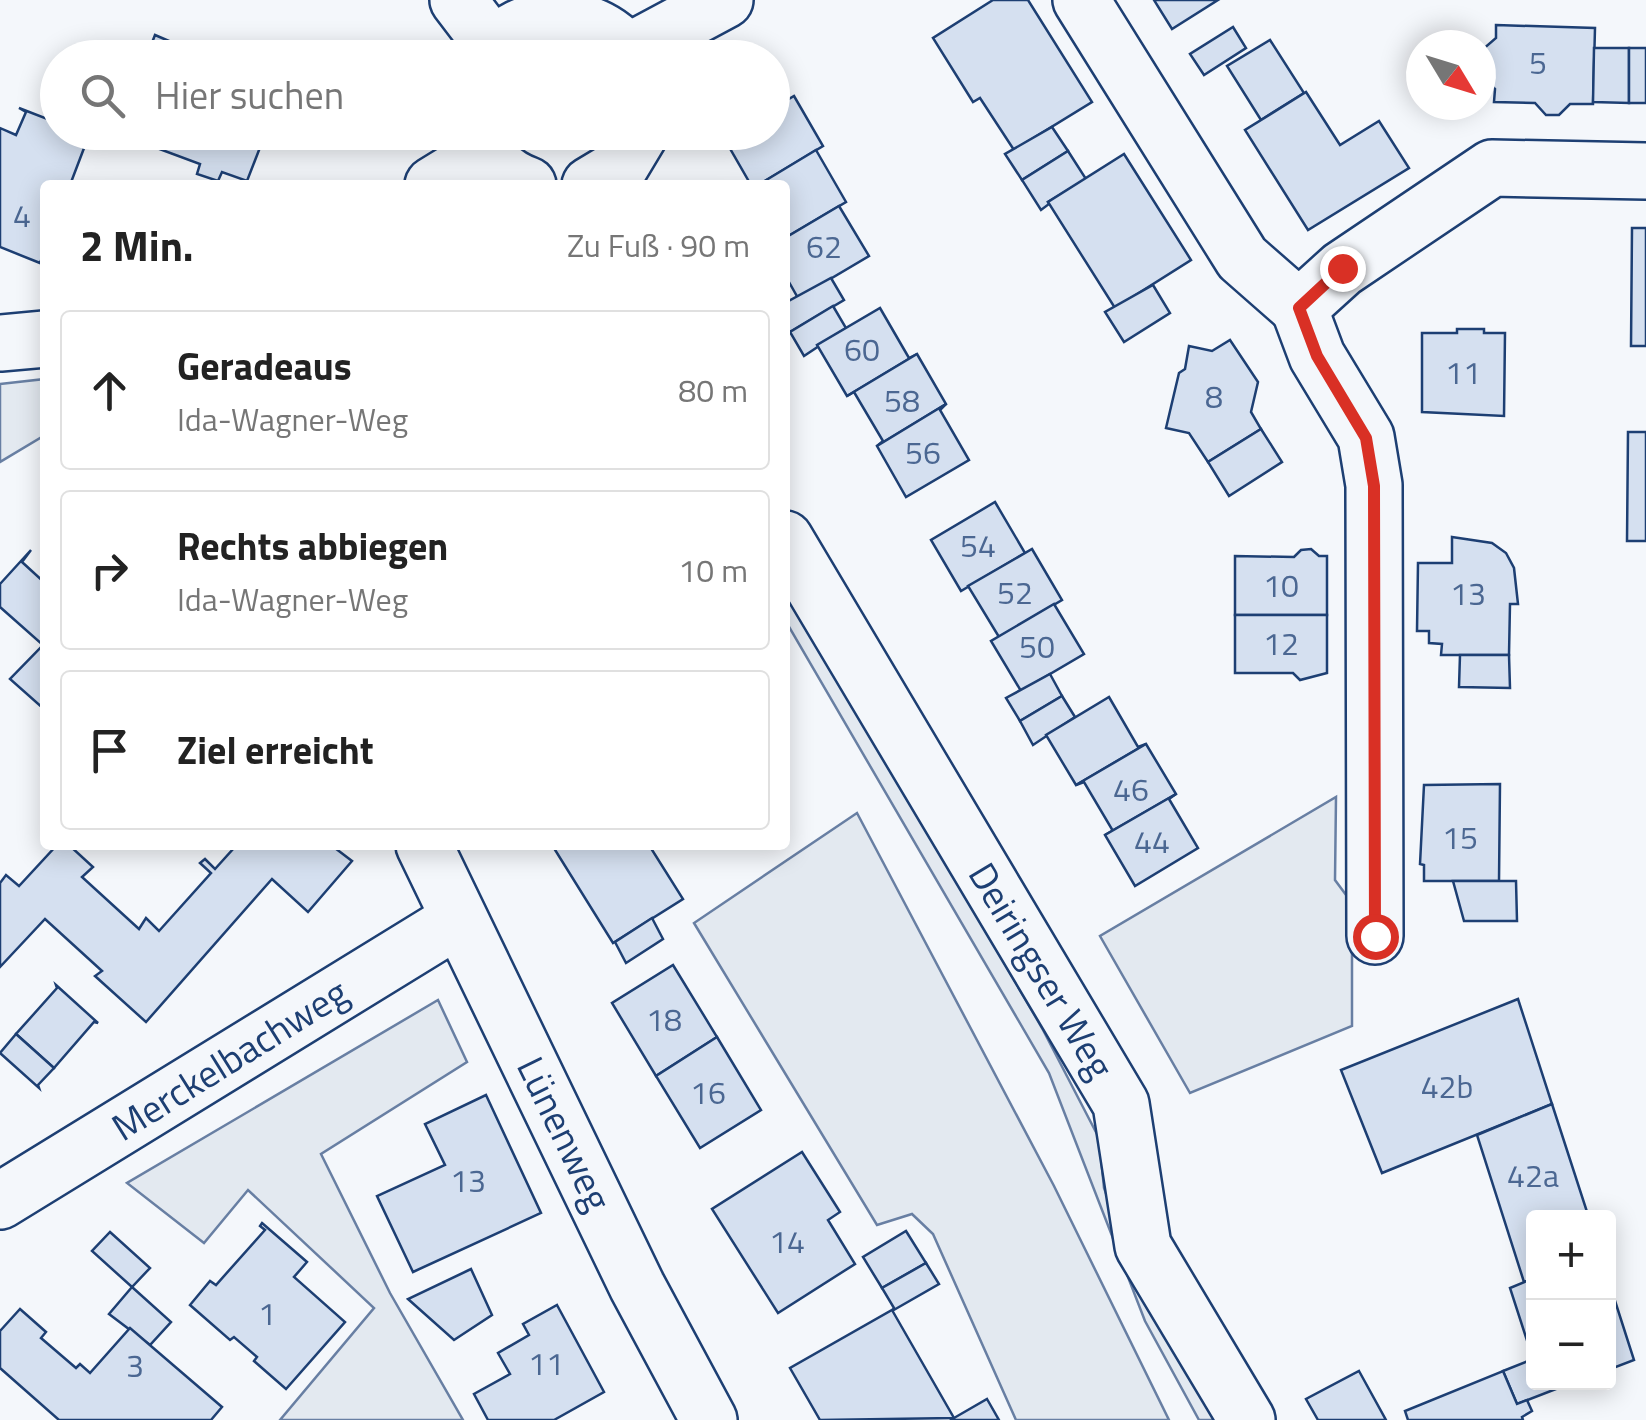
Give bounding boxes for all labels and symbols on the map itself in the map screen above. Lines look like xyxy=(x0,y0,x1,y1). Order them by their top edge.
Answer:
north arrow xyxy=(1406,30,1496,120)
house number: 5 xyxy=(1529,38,1547,86)
house number: 4 xyxy=(13,191,31,239)
house number: 62 xyxy=(806,222,842,270)
route end xyxy=(1320,246,1366,292)
house number: 60 xyxy=(844,325,880,373)
house number: 11 xyxy=(1445,348,1481,396)
house number: 8 xyxy=(1205,372,1223,420)
house number: 58 xyxy=(884,376,920,424)
house number: 56 xyxy=(905,428,941,476)
house number: 54 xyxy=(960,521,996,569)
house number: 10 xyxy=(1263,561,1299,609)
house number: 52 xyxy=(997,568,1033,616)
house number: 13 xyxy=(1450,569,1486,617)
house number: 12 xyxy=(1263,619,1299,667)
house number: 50 xyxy=(1019,622,1055,670)
house number: 46 xyxy=(1113,765,1149,813)
house number: 15 xyxy=(1442,813,1478,861)
house number: 44 xyxy=(1134,817,1170,865)
street label: Deiringser Weg xyxy=(954,851,1129,1090)
route start xyxy=(1353,914,1399,960)
street label: Merckelbachweg xyxy=(100,963,359,1155)
house number: 18 xyxy=(646,995,682,1043)
street label: Lünenweg xyxy=(503,1046,627,1221)
house number: 42b xyxy=(1421,1062,1473,1110)
house number: 16 xyxy=(690,1068,726,1116)
house number: 42a xyxy=(1507,1151,1559,1199)
house number: 13 xyxy=(450,1156,486,1204)
house number: 14 xyxy=(769,1217,805,1265)
house number: 1 xyxy=(258,1289,276,1337)
house number: 11 xyxy=(528,1339,564,1387)
house number: 3 xyxy=(126,1341,144,1389)

